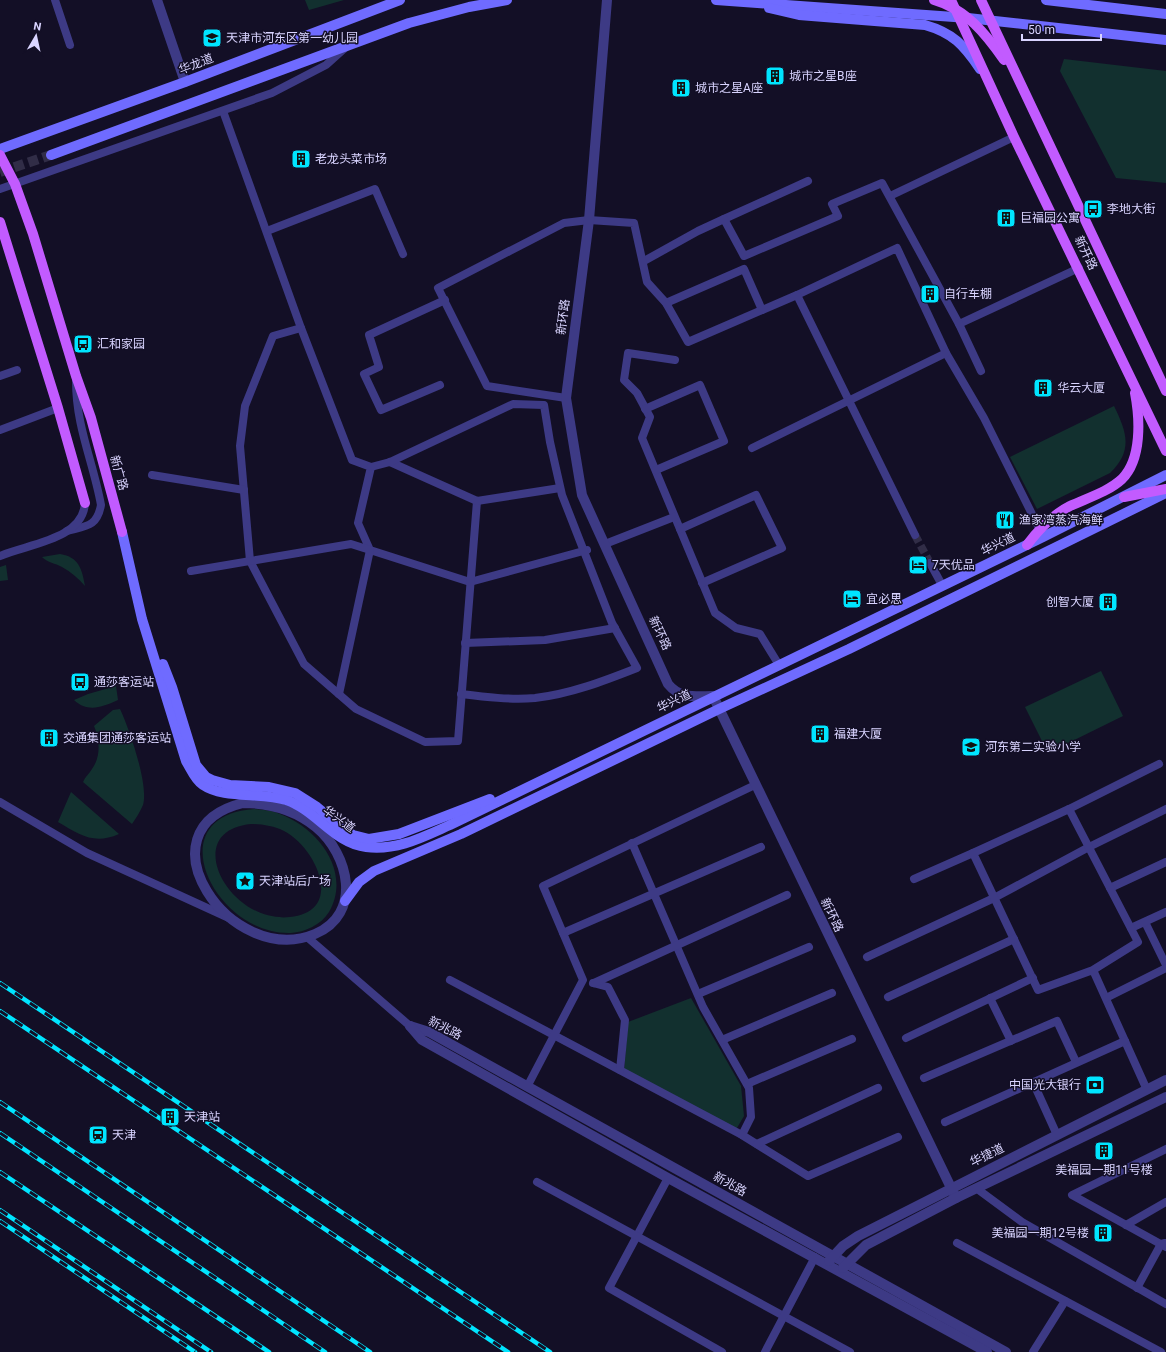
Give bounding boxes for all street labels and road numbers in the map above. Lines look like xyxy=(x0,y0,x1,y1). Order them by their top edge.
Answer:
street label: 华龙道 xyxy=(177,51,215,77)
street label: 新开路 xyxy=(1072,234,1100,272)
street label: 新环路 xyxy=(554,298,572,336)
street label: 新广路 xyxy=(107,454,131,492)
street label: 华兴道 xyxy=(979,530,1017,558)
street label: 新环路 xyxy=(646,614,674,652)
street label: 华兴道 xyxy=(655,687,693,715)
street label: 华兴道 xyxy=(320,803,358,835)
street label: 新环路 xyxy=(818,896,846,934)
street label: 新兆路 xyxy=(426,1014,464,1042)
street label: 华捷道 xyxy=(968,1141,1006,1169)
street label: 新兆路 xyxy=(711,1169,749,1199)

